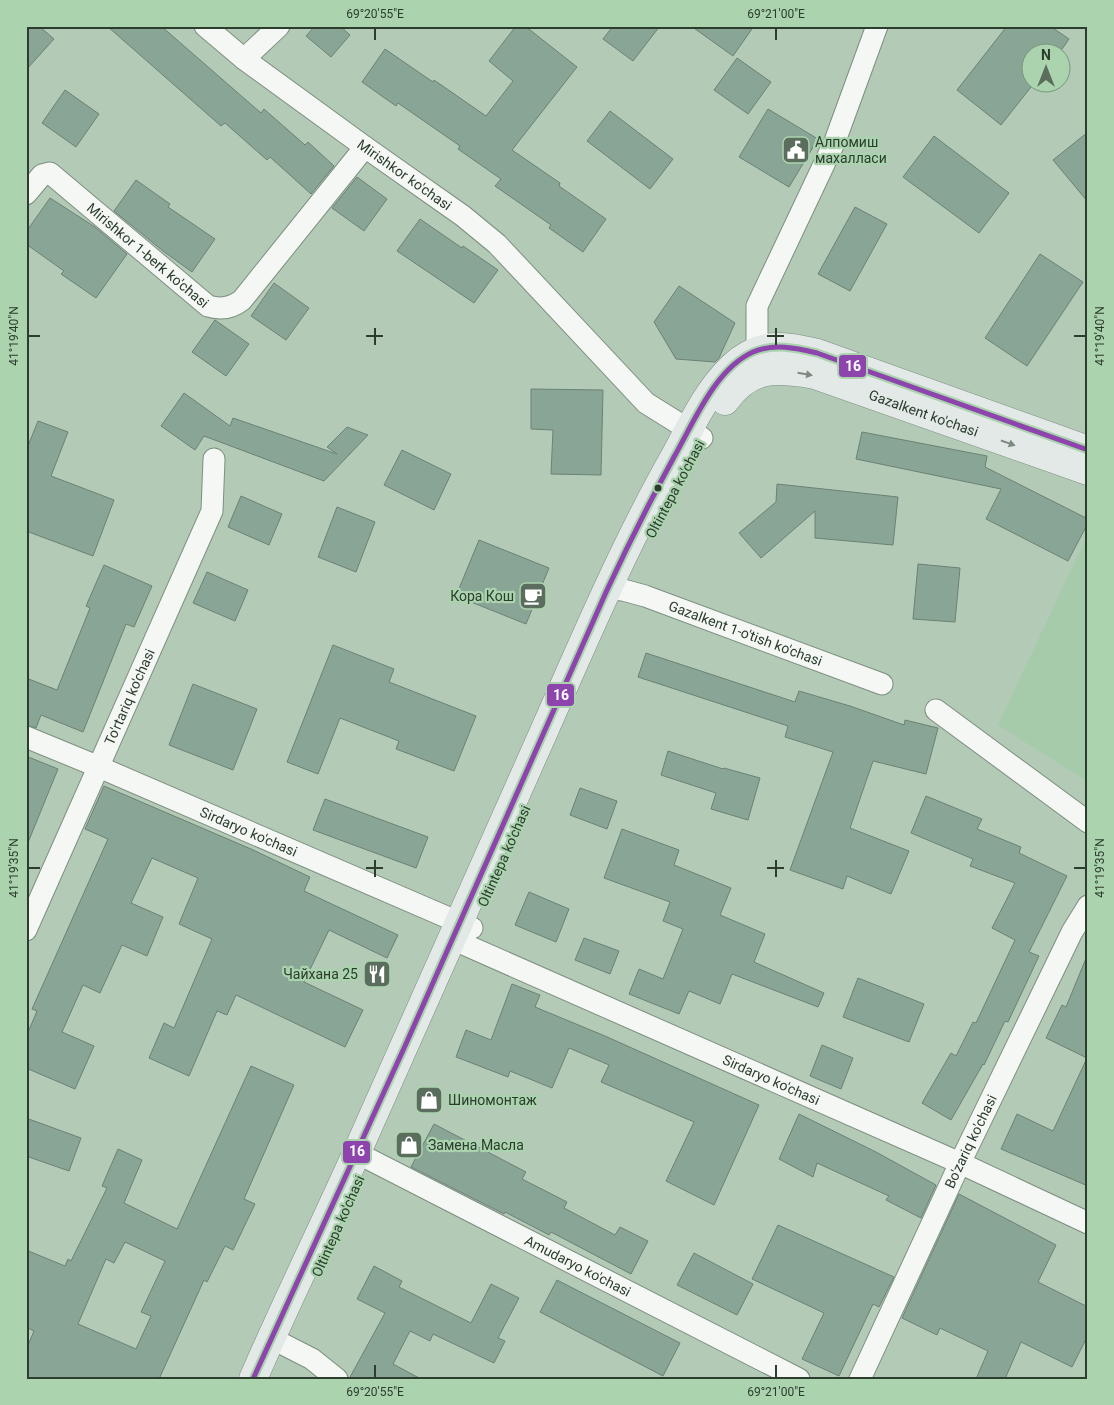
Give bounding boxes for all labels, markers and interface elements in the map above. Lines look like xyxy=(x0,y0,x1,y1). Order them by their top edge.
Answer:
text: 69°20'55"E xyxy=(346,7,404,21)
text: 69°21'00"E xyxy=(747,7,805,21)
north arrow xyxy=(1022,42,1072,92)
text: N xyxy=(1041,47,1051,63)
place label: Алпомиш махалласи xyxy=(815,134,887,166)
public building icon: Алпомиш махалласи xyxy=(781,135,811,165)
street label: Mirishkor ko'chasi xyxy=(354,136,455,213)
street label: Mirishkor 1-berk ko'chasi xyxy=(84,200,212,311)
text: 41°19'40"N xyxy=(7,306,21,366)
text: 41°19'40"N xyxy=(1093,306,1107,366)
line badge: 16 xyxy=(838,354,867,378)
text: 16 xyxy=(845,358,861,374)
one-way arrow xyxy=(797,370,813,378)
street label: Gazalkent ko'chasi xyxy=(867,387,980,440)
street label: Oltintepa ko'chasi xyxy=(642,437,708,541)
one-way arrow xyxy=(1001,439,1016,447)
unlabelled marker xyxy=(653,483,663,493)
cafe icon: Кора Кош xyxy=(518,581,548,611)
place label: Кора Кош xyxy=(450,588,514,604)
street label: Gazalkent 1-o'tish ko'chasi xyxy=(666,598,824,669)
street label: To'rtariq ko'chasi xyxy=(101,646,158,748)
line badge: 16 xyxy=(546,683,575,707)
text: 16 xyxy=(553,687,569,703)
street label: Oltintepa ko'chasi xyxy=(474,803,534,909)
street label: Sirdaryo ko'chasi xyxy=(198,804,300,860)
text: 41°19'35"N xyxy=(7,838,21,898)
text: 41°19'35"N xyxy=(1093,838,1107,898)
restaurant icon: Чайхана 25 xyxy=(362,959,392,989)
place label: Чайхана 25 xyxy=(283,966,358,982)
street label: Sirdaryo ko'chasi xyxy=(720,1051,822,1108)
shop icon: Шиномонтаж xyxy=(414,1085,444,1115)
place label: Шиномонтаж xyxy=(448,1092,537,1108)
street label: Bo'zariq ko'chasi xyxy=(941,1092,1000,1191)
shop icon: Замена Маслa xyxy=(394,1130,424,1160)
place label: Замена Маслa xyxy=(428,1137,524,1153)
line badge: 16 xyxy=(342,1140,371,1164)
text: 16 xyxy=(349,1143,365,1159)
street label: Oltintepa ko'chasi xyxy=(308,1173,368,1279)
street label: Amudaryo ko'chasi xyxy=(522,1232,634,1300)
text: 69°20'55"E xyxy=(346,1385,404,1399)
text: 69°21'00"E xyxy=(747,1385,805,1399)

